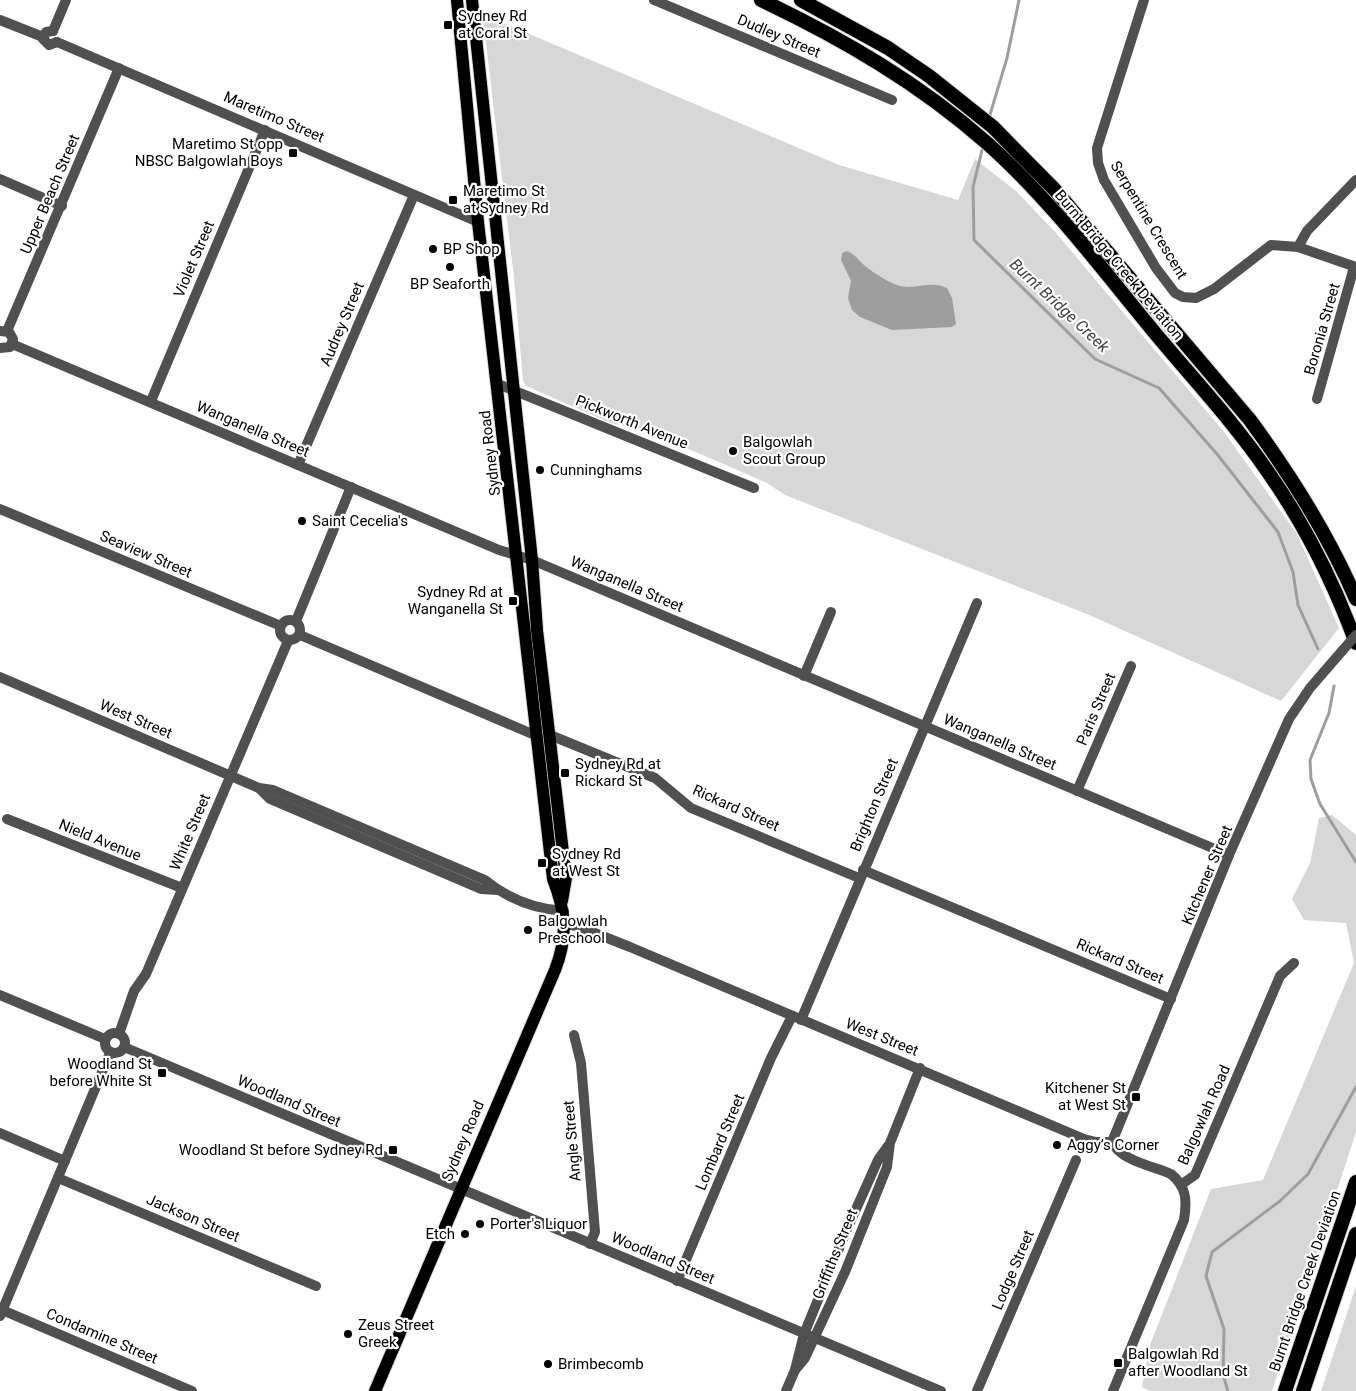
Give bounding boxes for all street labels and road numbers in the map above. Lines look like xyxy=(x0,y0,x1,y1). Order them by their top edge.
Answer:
street label: Dudley Street xyxy=(735,10,823,62)
street label: Maretimo Street xyxy=(221,88,327,146)
street label: Upper Beach Street xyxy=(17,131,83,257)
street label: Serpentine Crescent xyxy=(1107,158,1191,282)
street label: Burnt Bridge Creek Deviation xyxy=(1051,186,1187,344)
street label: Violet Street xyxy=(170,218,218,300)
street label: Audrey Street xyxy=(316,279,368,369)
street label: Boronia Street xyxy=(1300,281,1344,377)
street label: Pickworth Avenue xyxy=(573,391,691,453)
street label: Wanganella Street xyxy=(194,397,312,461)
street label: Sydney Road xyxy=(476,409,504,497)
street label: Seaview Street xyxy=(97,527,195,582)
street label: Wanganella Street xyxy=(568,552,686,616)
street label: Paris Street xyxy=(1073,670,1119,748)
street label: West Street xyxy=(97,696,175,742)
street label: Wanganella Street xyxy=(941,710,1059,774)
street label: Brighton Street xyxy=(846,756,902,854)
street label: Rickard Street xyxy=(690,781,782,835)
street label: White Street xyxy=(166,791,214,873)
street label: Nield Avenue xyxy=(56,815,144,865)
street label: Kitchener Street xyxy=(1178,822,1236,928)
street label: Rickard Street xyxy=(1074,935,1166,988)
street label: West Street xyxy=(843,1014,921,1060)
street label: Balgowlah Road xyxy=(1174,1062,1234,1168)
street label: Woodland Street xyxy=(235,1071,343,1131)
street label: Lombard Street xyxy=(692,1091,748,1193)
street label: Sydney Road xyxy=(438,1098,488,1184)
street label: Angle Street xyxy=(559,1100,585,1182)
street label: Burnt Bridge Creek Deviation xyxy=(1266,1188,1344,1374)
street label: Jackson Street xyxy=(144,1190,243,1246)
street label: Griffiths Street xyxy=(809,1206,861,1302)
street label: Lodge Street xyxy=(988,1227,1038,1313)
street label: Woodland Street xyxy=(609,1228,717,1288)
street label: Condamine Street xyxy=(43,1304,161,1368)

